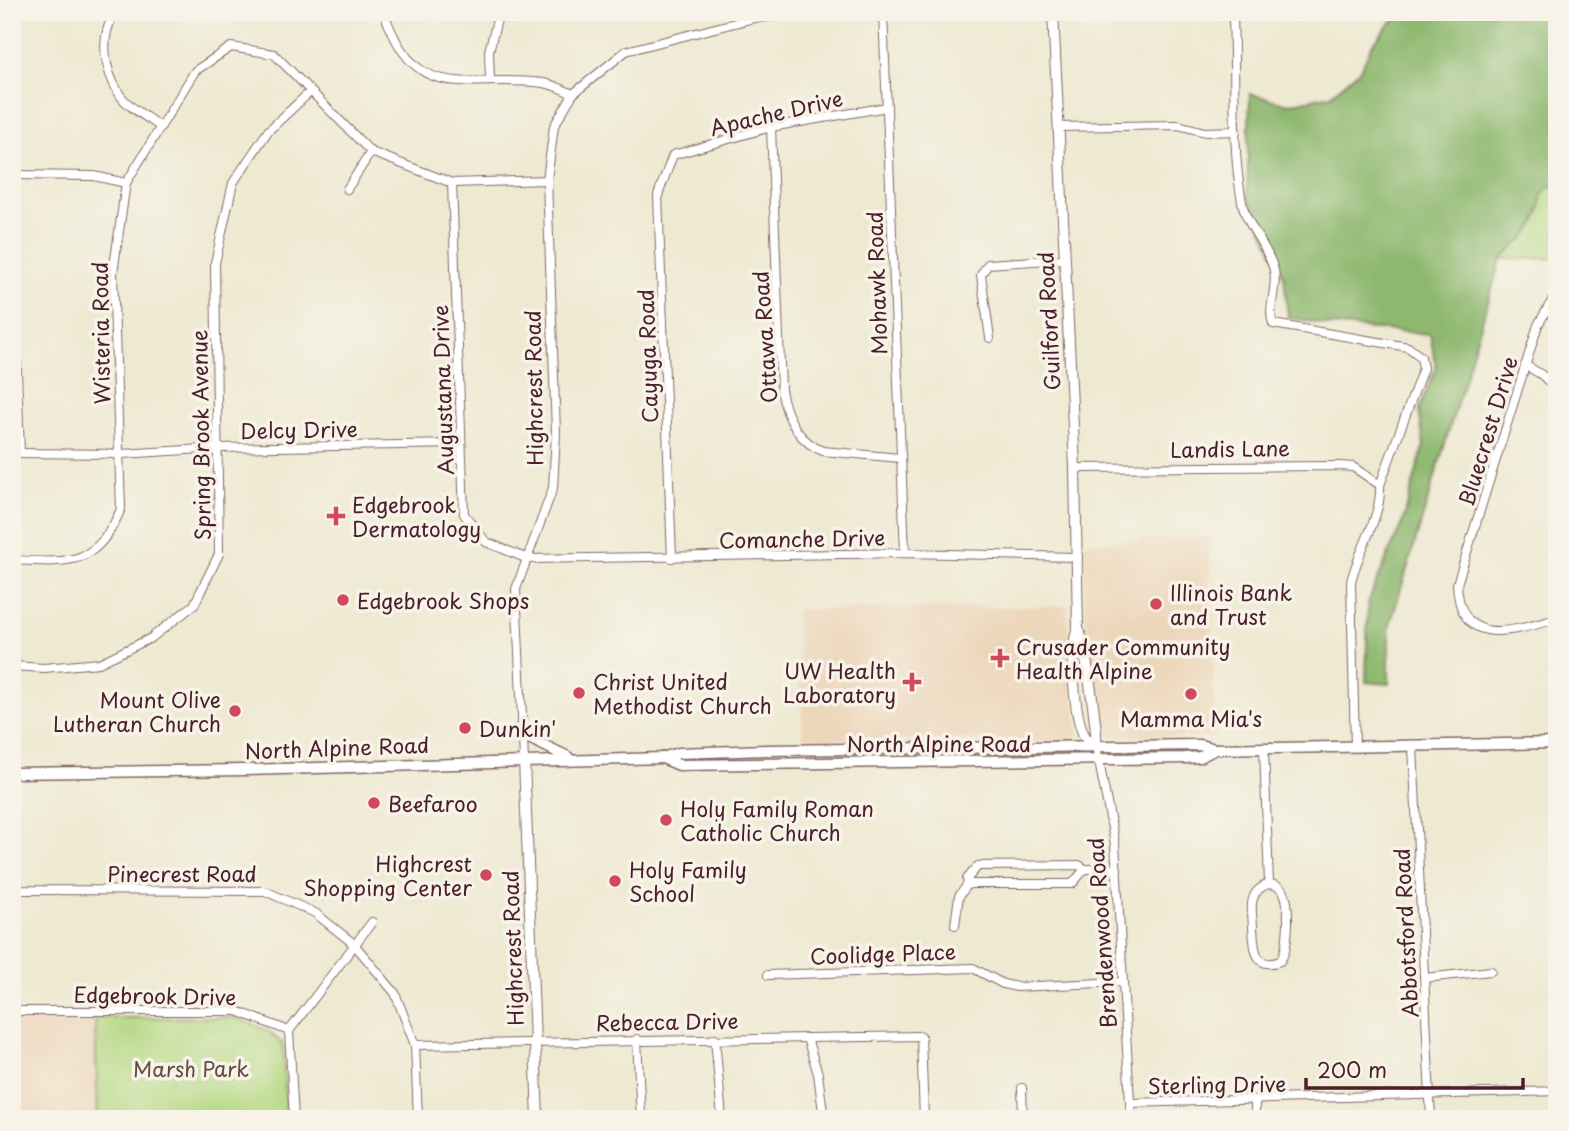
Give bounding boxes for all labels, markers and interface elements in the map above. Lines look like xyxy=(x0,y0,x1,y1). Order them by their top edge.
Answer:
street label: Apache Drive xyxy=(706,81,846,143)
street label: Mohawk Road xyxy=(858,211,894,355)
street label: Guilford Road xyxy=(1028,251,1068,391)
street label: Wisteria Road xyxy=(83,261,117,405)
street label: Ottawa Road xyxy=(743,270,785,404)
street label: Cayuga Road xyxy=(629,288,665,424)
street label: Augustana Drive xyxy=(423,304,461,476)
street label: Highcrest Road xyxy=(516,310,550,466)
street label: Spring Brook Avenue xyxy=(182,329,218,541)
street label: Bluecrest Drive xyxy=(1449,352,1525,510)
street label: Delcy Drive xyxy=(240,412,358,446)
street label: Landis Lane xyxy=(1170,431,1290,465)
place label: Edgebrook Dermatology xyxy=(352,488,481,544)
marker: Edgebrook Dermatology xyxy=(326,506,346,526)
street label: Comanche Drive xyxy=(718,521,886,555)
place label: Illinois Bank and Trust xyxy=(1170,576,1292,632)
place label: Edgebrook Shops xyxy=(357,584,529,616)
marker: Edgebrook Shops xyxy=(335,592,351,608)
marker: Illinois Bank and Trust xyxy=(1148,596,1164,612)
place label: Crusader Community Health Alpine xyxy=(1016,630,1231,686)
marker: Crusader Community Health Alpine xyxy=(990,648,1010,668)
place label: UW Health Laboratory xyxy=(783,654,896,710)
place label: Christ United Methodist Church xyxy=(593,665,772,721)
marker: UW Health Laboratory xyxy=(902,672,922,692)
place label: Mount Olive Lutheran Church xyxy=(53,683,221,739)
marker: Christ United Methodist Church xyxy=(571,685,587,701)
marker: Mamma Mia's xyxy=(1183,686,1199,702)
place label: Mamma Mia's xyxy=(1120,702,1262,734)
marker: Mount Olive Lutheran Church xyxy=(227,703,243,719)
place label: Dunkin' xyxy=(479,712,556,744)
marker: Dunkin' xyxy=(457,720,473,736)
street label: North Alpine Road xyxy=(847,727,1031,759)
street label: North Alpine Road xyxy=(244,728,430,766)
place label: Beefaroo xyxy=(388,787,478,819)
place label: Holy Family Roman Catholic Church xyxy=(680,792,874,848)
marker: Beefaroo xyxy=(366,795,382,811)
marker: Holy Family Roman Catholic Church xyxy=(658,812,674,828)
street label: Brendenwood Road xyxy=(1078,837,1124,1029)
place label: Highcrest Shopping Center xyxy=(303,847,472,903)
street label: Abbotsford Road xyxy=(1385,847,1425,1019)
place label: Holy Family School xyxy=(629,853,747,909)
street label: Pinecrest Road xyxy=(107,857,257,889)
marker: Highcrest Shopping Center xyxy=(478,867,494,883)
street label: Highcrest Road xyxy=(493,870,531,1026)
marker: Holy Family School xyxy=(607,873,623,889)
street label: Coolidge Place xyxy=(809,934,957,972)
street label: Edgebrook Drive xyxy=(73,978,237,1012)
street label: Rebecca Drive xyxy=(595,1004,739,1038)
scale bar xyxy=(1306,1047,1524,1091)
park label: Marsh Park xyxy=(133,1052,249,1084)
text: 200 m xyxy=(1317,1053,1387,1085)
street label: Sterling Drive xyxy=(1147,1067,1287,1101)

